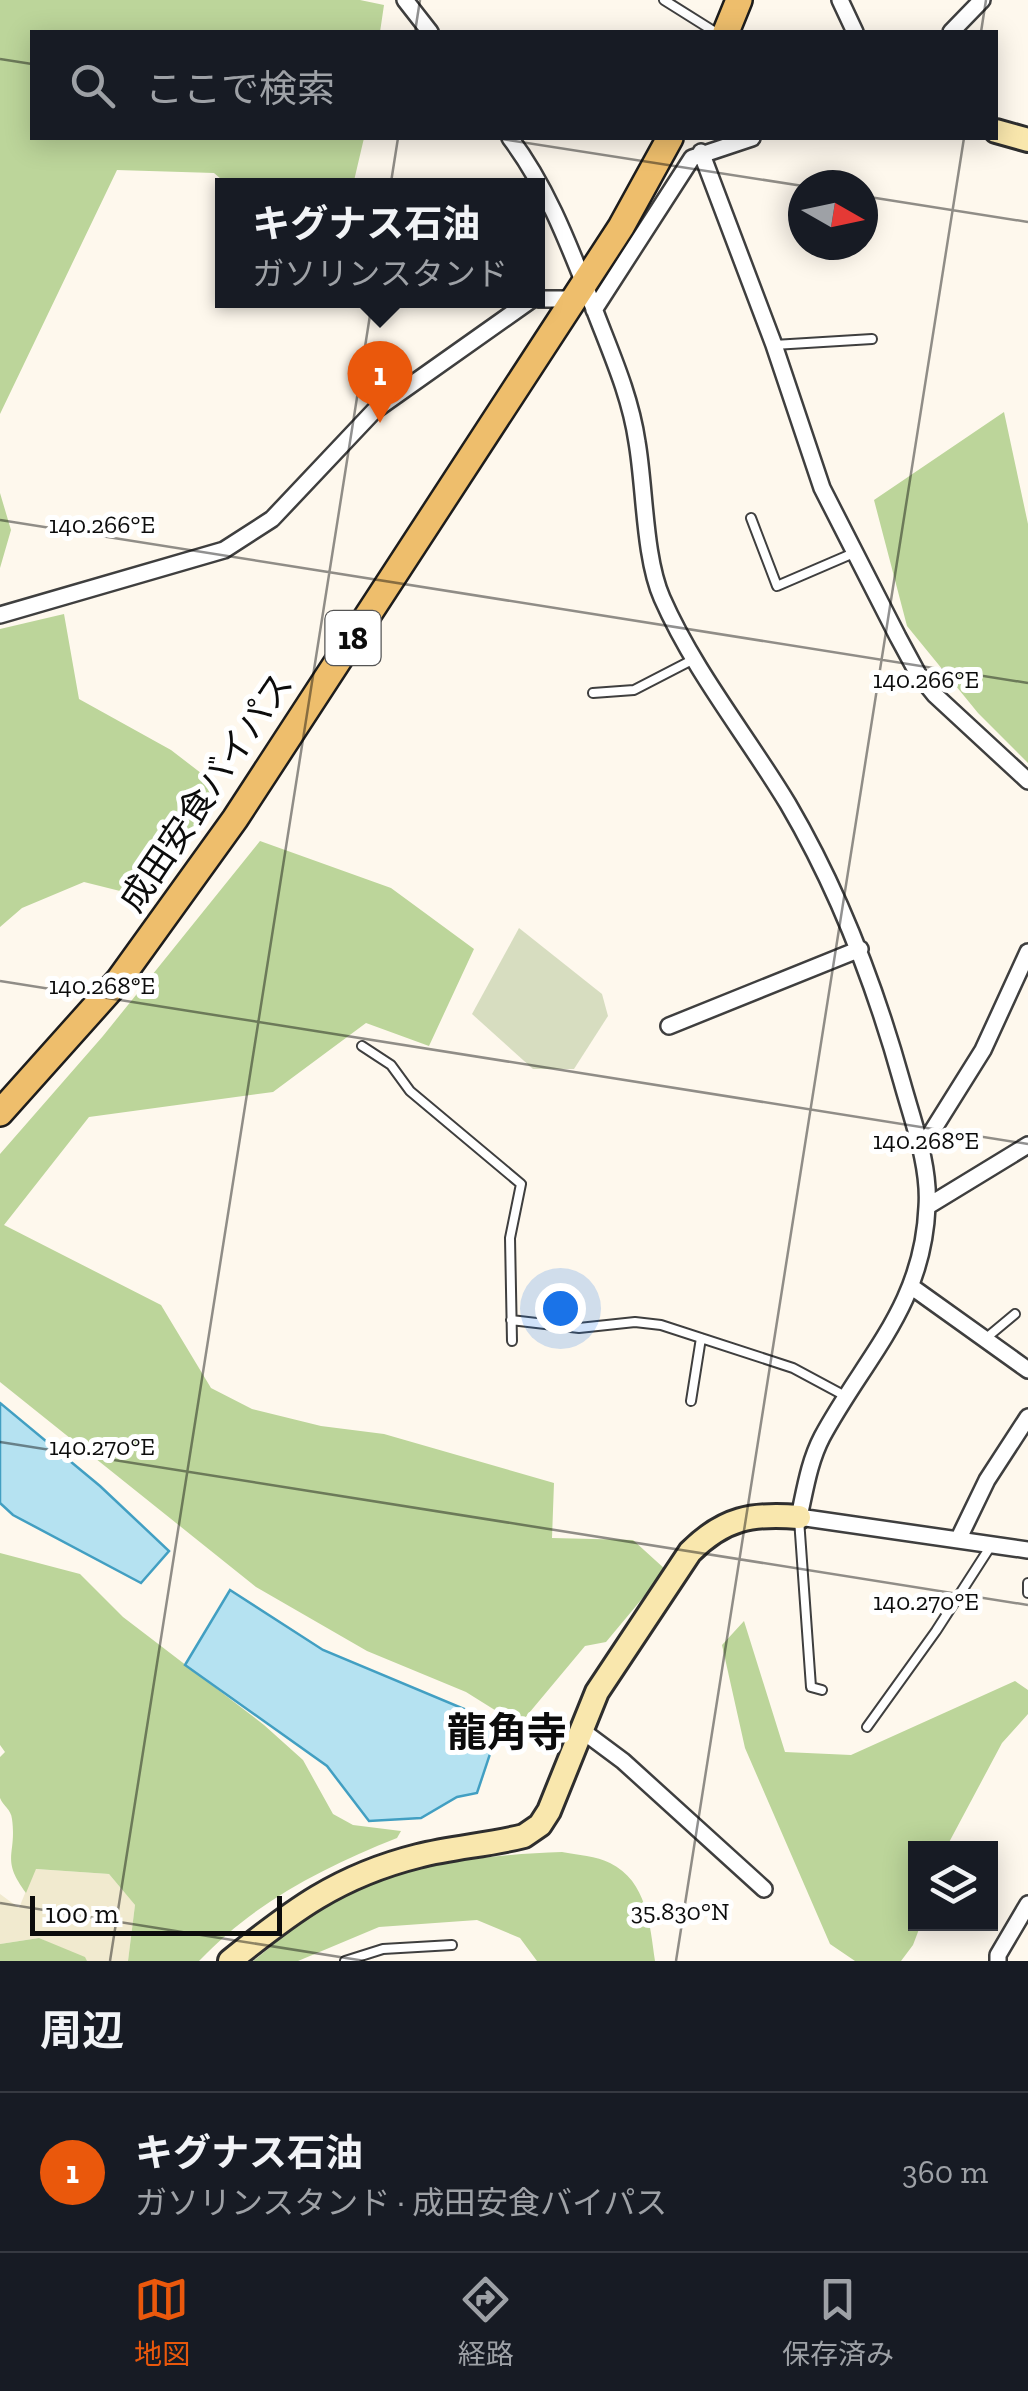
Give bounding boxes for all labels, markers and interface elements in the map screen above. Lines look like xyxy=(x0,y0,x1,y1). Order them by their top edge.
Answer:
search box xyxy=(30,30,998,140)
icon: search xyxy=(65,58,120,113)
text: ここで検索 xyxy=(145,66,335,112)
north arrow xyxy=(788,170,878,260)
popup xyxy=(215,178,545,308)
text: キグナス石油 xyxy=(252,201,480,247)
text: ガソリンスタンド xyxy=(252,255,508,293)
pin: 1 xyxy=(348,340,412,423)
text: 140.266°E xyxy=(49,509,155,539)
road number: 18 xyxy=(326,611,380,665)
street label: 成田安食バイパス xyxy=(110,664,302,920)
text: 140.266°E xyxy=(873,664,979,694)
text: 140.268°E xyxy=(49,970,155,1000)
text: 140.268°E xyxy=(873,1125,979,1155)
your location xyxy=(535,1283,586,1334)
text: 140.270°E xyxy=(49,1431,155,1461)
text: 140.270°E xyxy=(873,1586,979,1616)
district label: 龍角寺 xyxy=(447,1708,567,1756)
map controls xyxy=(908,1841,998,1931)
button: layers xyxy=(908,1841,998,1931)
scale bar xyxy=(30,1891,282,1936)
text: 35.830°N xyxy=(631,1896,729,1926)
text: 100 m xyxy=(45,1897,119,1930)
text: 周辺 xyxy=(40,2005,124,2056)
text: キグナス石油 xyxy=(135,2130,363,2176)
text: 1 xyxy=(66,2153,79,2191)
text: 360 m xyxy=(902,2153,988,2191)
text: ガソリンスタンド · 成田安食バイパス xyxy=(135,2184,667,2222)
tab: 地図 xyxy=(134,2272,190,2372)
tab: 経路 xyxy=(458,2272,514,2372)
tab: 保存済み xyxy=(782,2272,894,2372)

